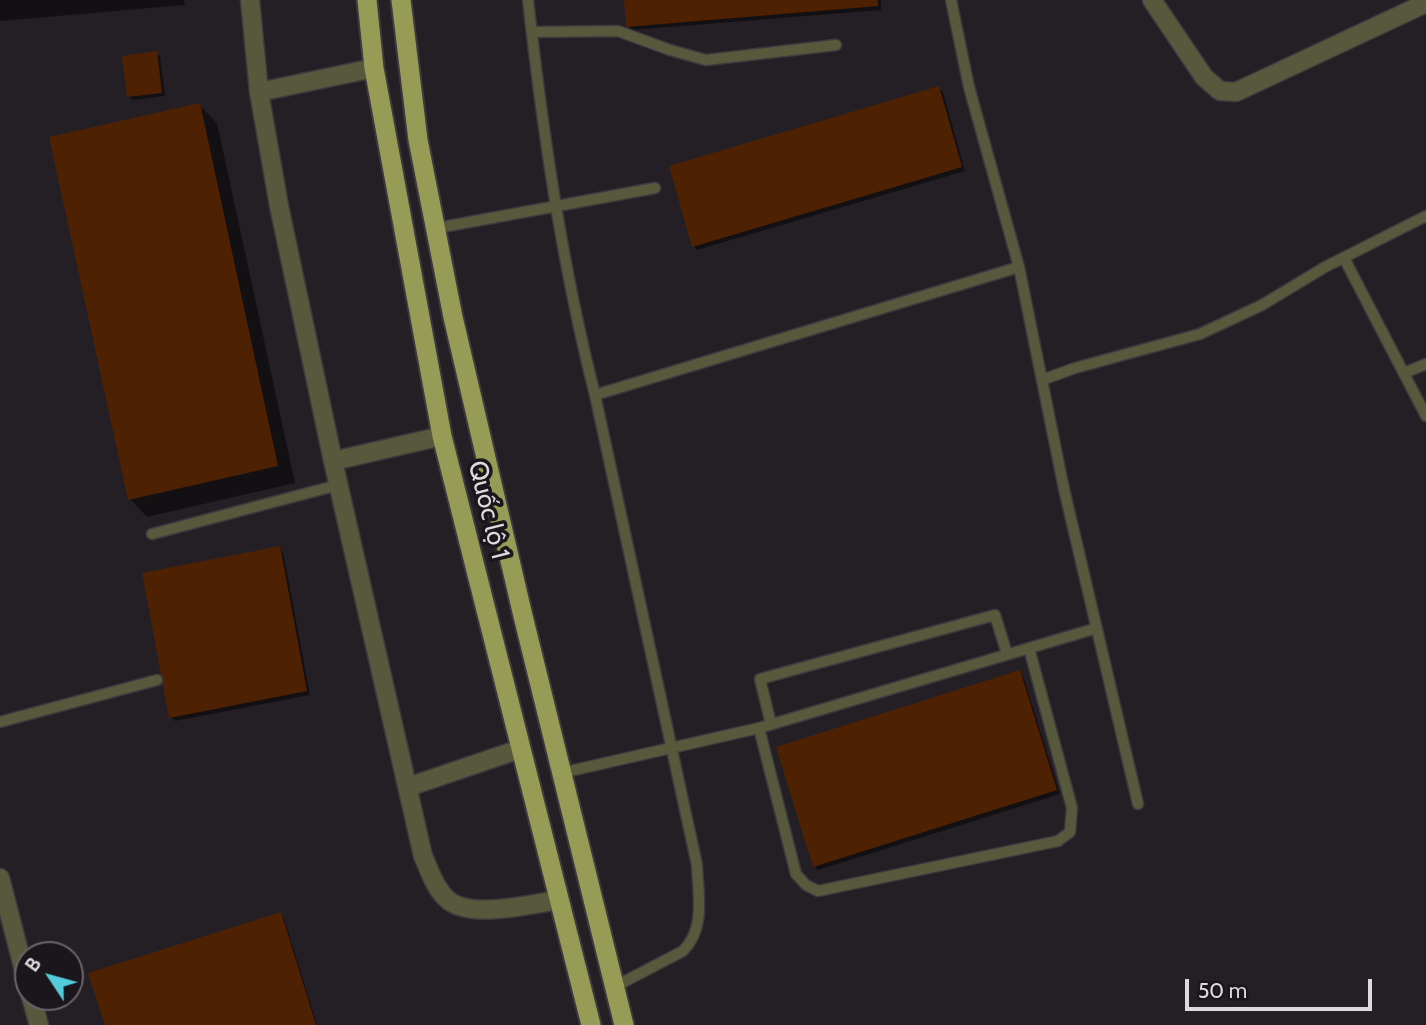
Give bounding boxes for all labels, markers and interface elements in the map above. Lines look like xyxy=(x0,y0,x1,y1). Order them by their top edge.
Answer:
street label: Quốc lộ 1 xyxy=(461,458,515,562)
north arrow xyxy=(14,941,84,1011)
text: B xyxy=(20,953,46,976)
scale bar xyxy=(1188,965,1375,1009)
text: 50 m xyxy=(1198,978,1247,1003)

